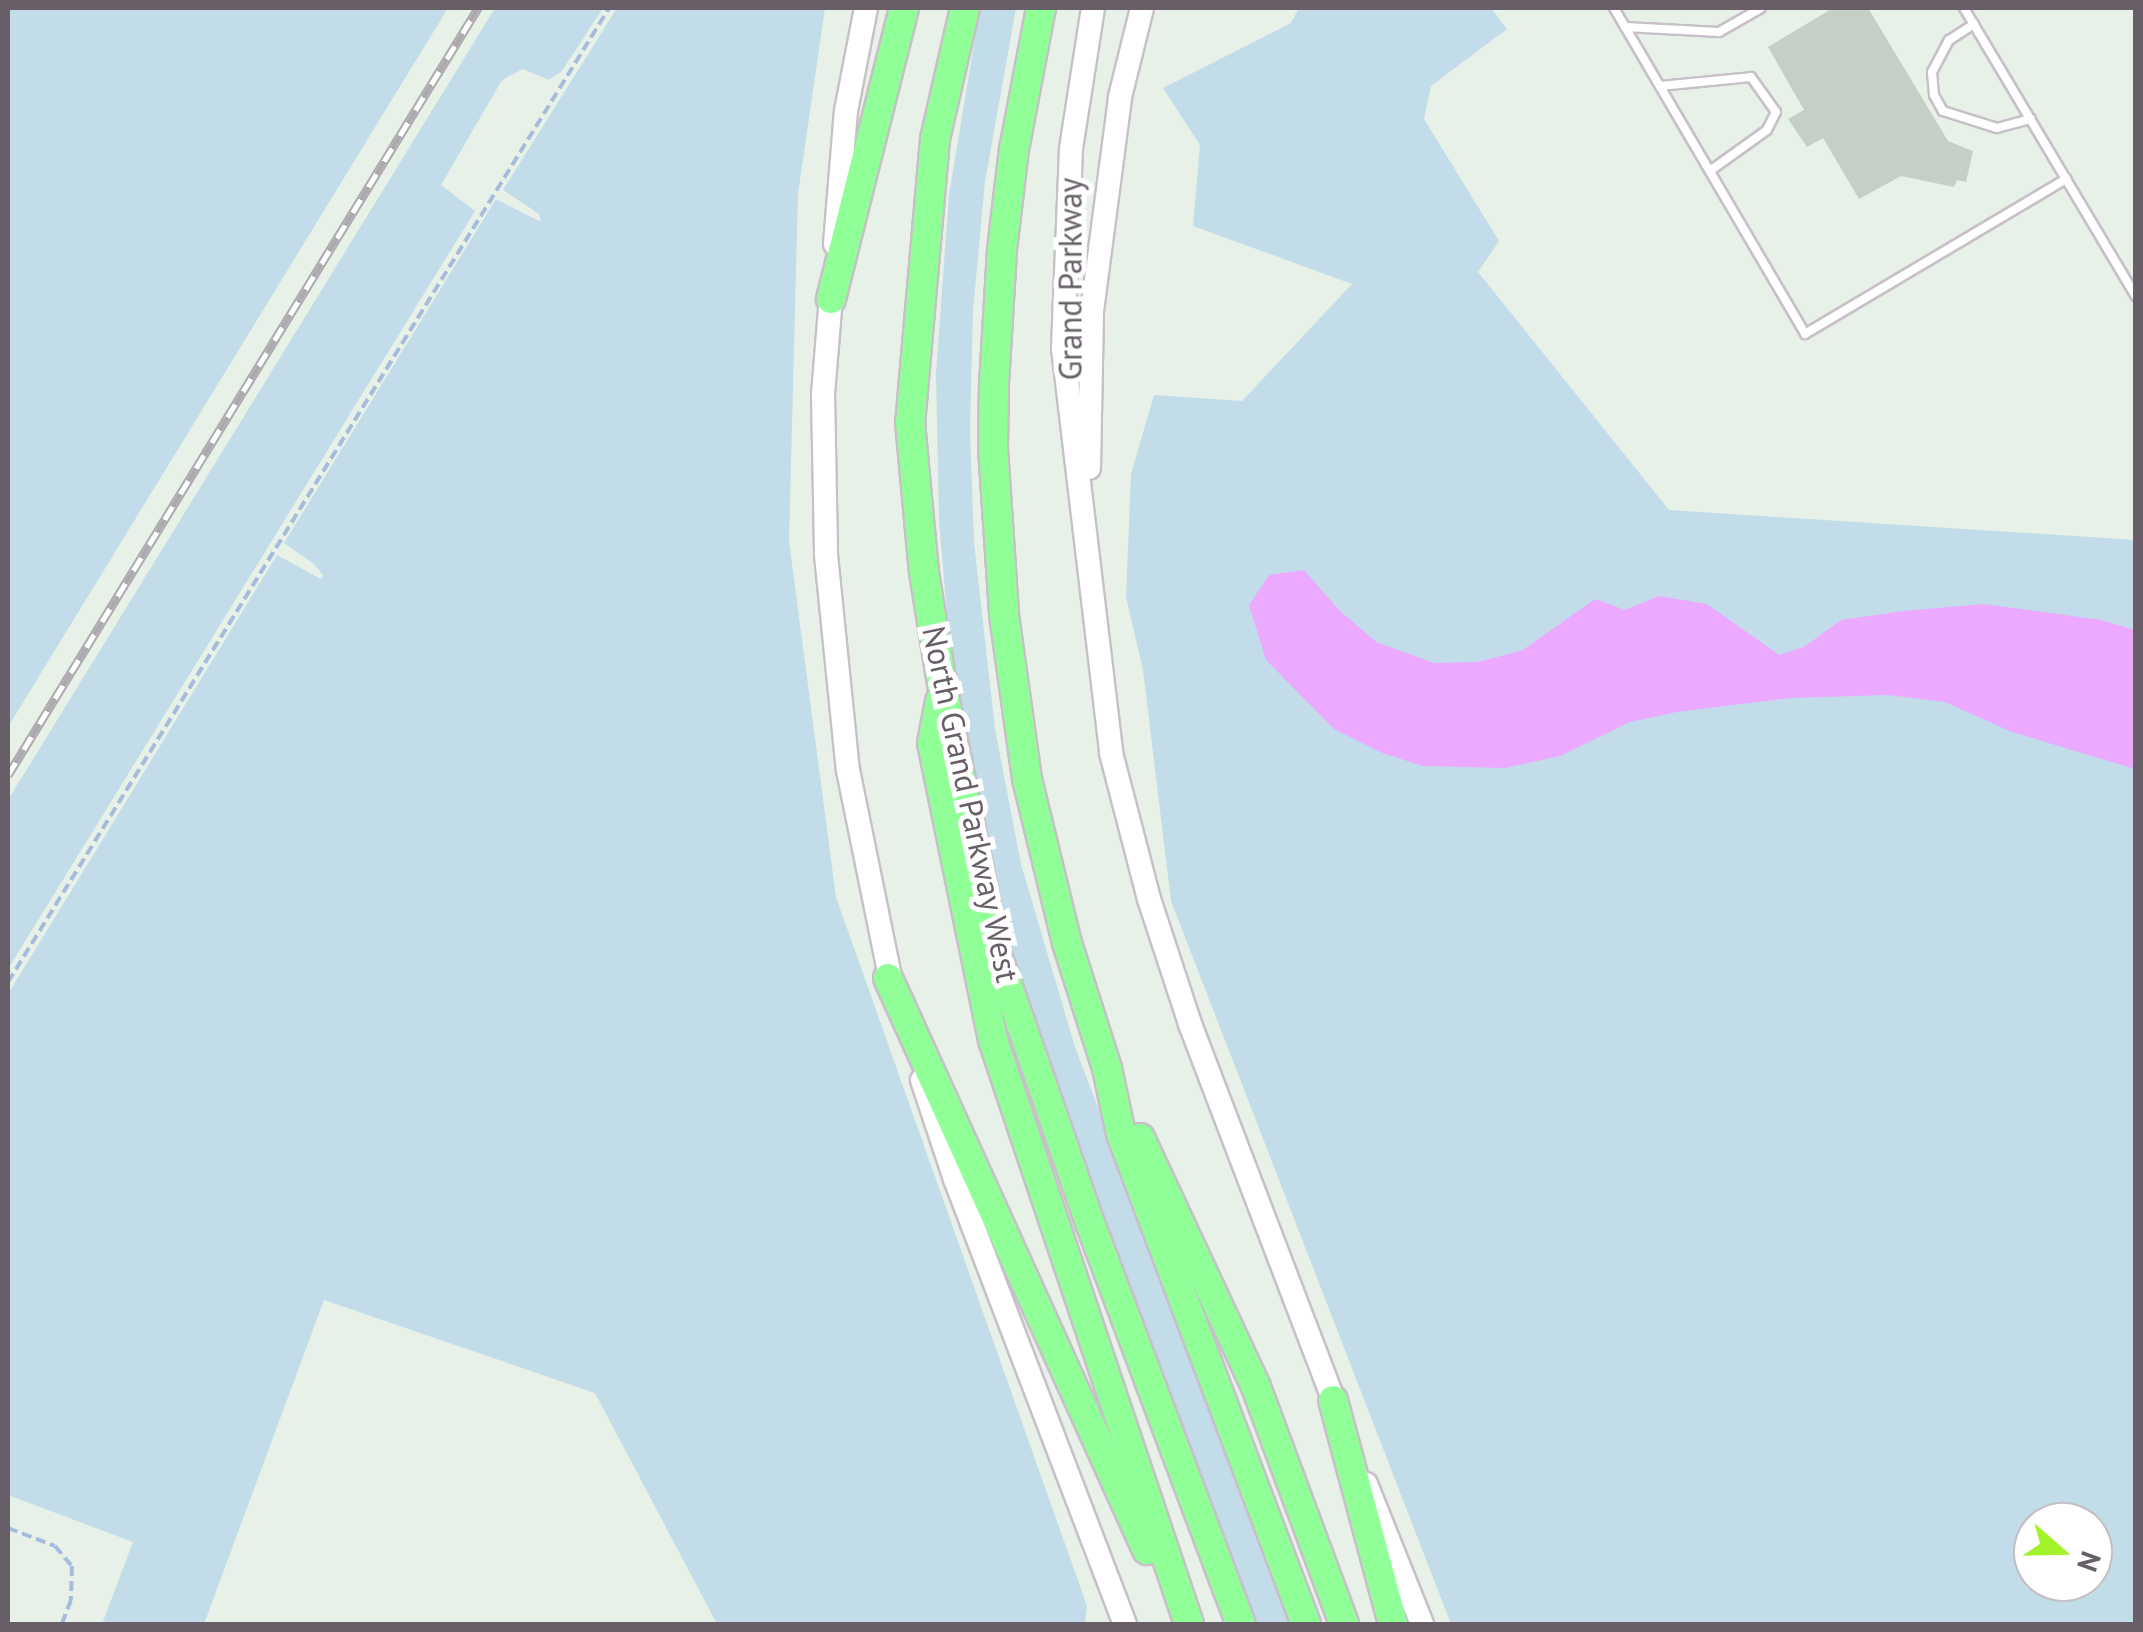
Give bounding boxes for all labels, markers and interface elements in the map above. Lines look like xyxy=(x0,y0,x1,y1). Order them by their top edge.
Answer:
street label: Grand Parkway xyxy=(1051,178,1089,380)
street label: North Grand Parkway West xyxy=(914,622,1028,986)
north arrow xyxy=(2013,1502,2113,1602)
text: N xyxy=(2069,1547,2110,1577)

